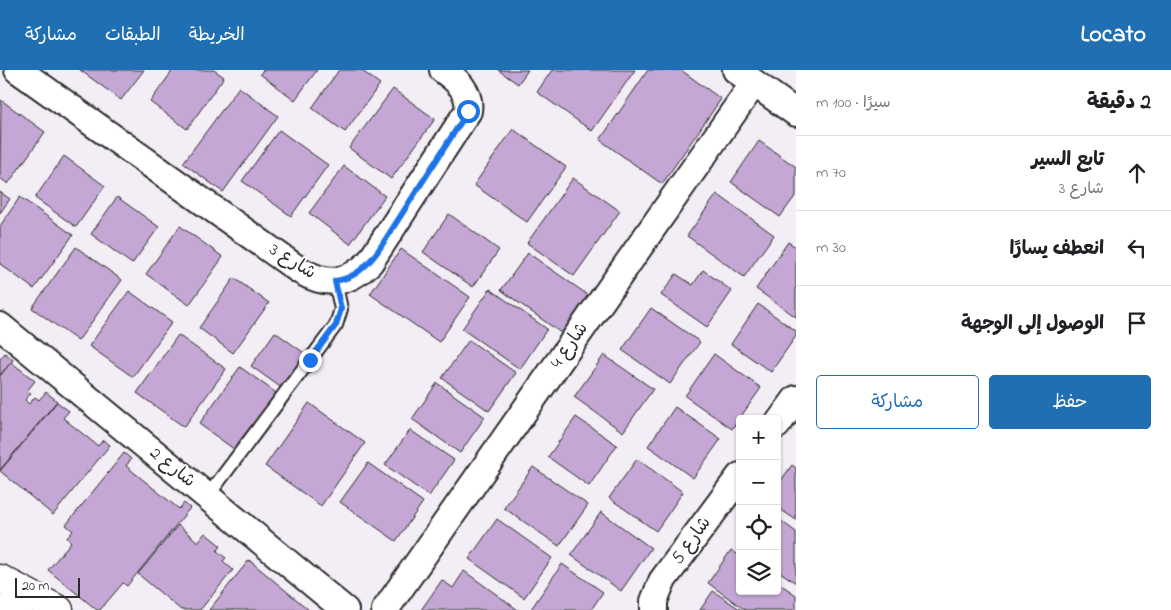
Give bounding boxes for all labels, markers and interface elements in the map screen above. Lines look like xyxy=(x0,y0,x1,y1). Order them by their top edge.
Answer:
text: Locato xyxy=(1080,18,1146,53)
text: مشاركة xyxy=(25,23,77,49)
text: الطبقات xyxy=(105,23,161,49)
text: الخريطة xyxy=(189,23,245,49)
text: 2 دقيقة xyxy=(1087,88,1151,118)
text: سيرًا · 100 m xyxy=(816,91,891,115)
route start xyxy=(457,100,480,123)
text: تابع السير xyxy=(1032,147,1104,174)
icon: ahead xyxy=(1123,159,1151,187)
text: 70 m xyxy=(816,161,846,185)
text: شارع 3 xyxy=(1059,177,1104,201)
icon: left xyxy=(1123,234,1151,262)
text: 30 m xyxy=(816,236,846,260)
text: انعطف يسارًا xyxy=(1009,236,1104,263)
street label: شارع 3 xyxy=(264,237,320,287)
icon: arrive xyxy=(1123,309,1151,337)
text: الوصول إلى الوجهة xyxy=(961,311,1104,338)
street label: شارع 4 xyxy=(545,318,595,374)
route end xyxy=(299,349,322,372)
button: مشاركة xyxy=(816,375,979,429)
button: حفظ xyxy=(989,375,1151,429)
map controls xyxy=(736,415,781,595)
button: + xyxy=(736,415,781,460)
street label: شارع 2 xyxy=(143,441,201,495)
button: − xyxy=(736,460,781,505)
button: locate xyxy=(736,505,781,550)
street label: شارع 5 xyxy=(666,512,718,570)
button: layers xyxy=(736,550,781,595)
scale bar xyxy=(15,575,80,598)
text: 20 m xyxy=(22,576,49,597)

